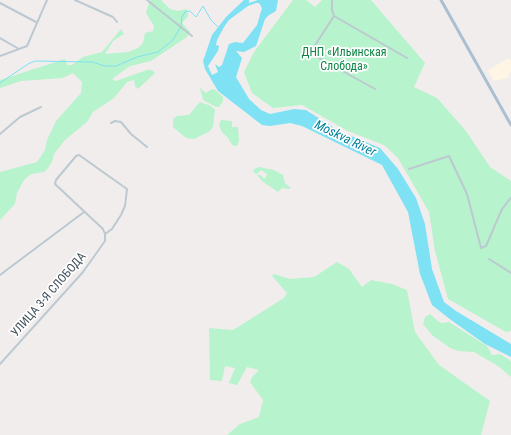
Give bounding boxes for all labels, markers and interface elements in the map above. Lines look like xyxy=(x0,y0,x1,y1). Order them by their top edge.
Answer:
park label: ДНП «Ильинская Слобода» xyxy=(301,46,387,74)
water label: Moskva River xyxy=(312,117,378,161)
street label: УЛИЦА 3-Я СЛОБОДА xyxy=(9,250,89,340)

